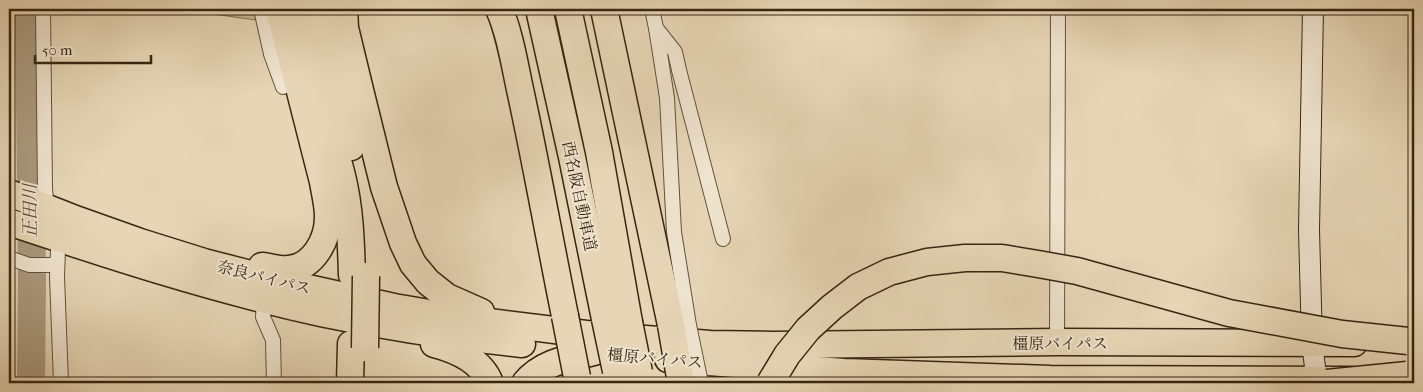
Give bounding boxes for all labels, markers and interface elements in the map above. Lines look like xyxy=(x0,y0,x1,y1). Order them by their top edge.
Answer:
scale bar xyxy=(35,32,151,64)
text: 50 m xyxy=(42,41,73,59)
street label: 西名阪自動車道 xyxy=(559,139,600,253)
water label: 正田川 xyxy=(20,182,41,238)
street label: 奈良バイパス xyxy=(215,257,313,298)
street label: 橿原バイパス xyxy=(1012,334,1108,353)
street label: 橿原バイパス xyxy=(606,345,703,372)

